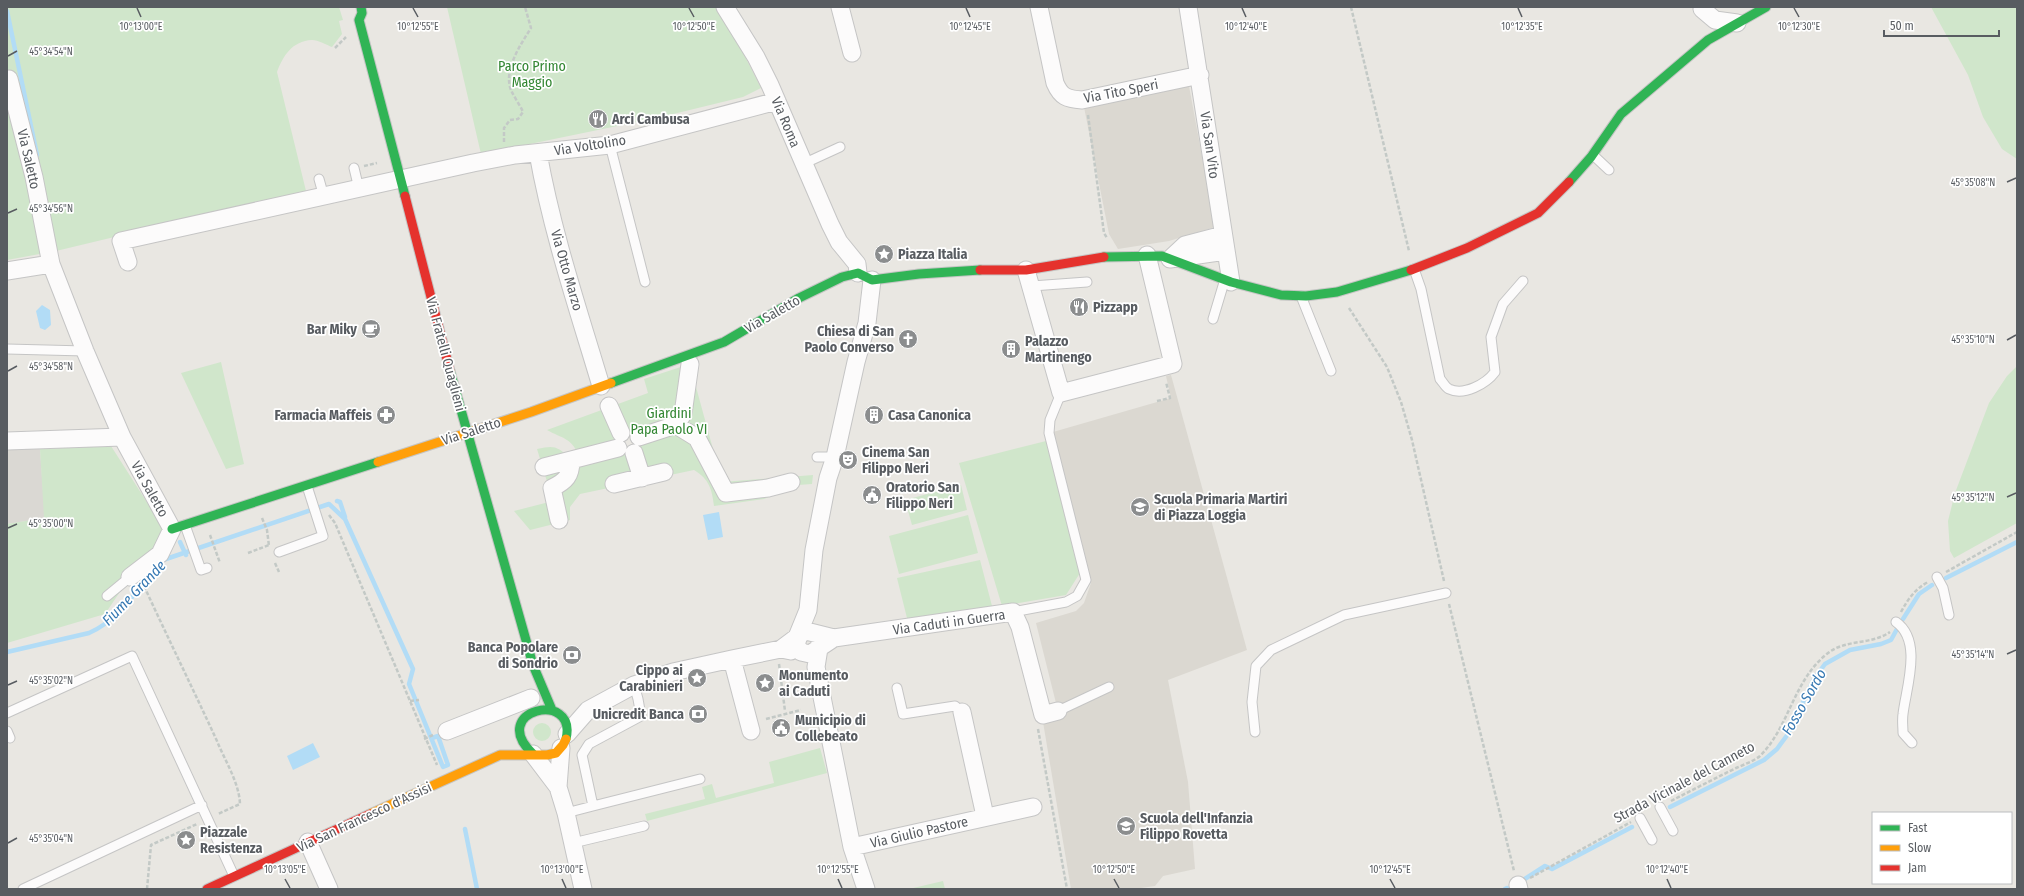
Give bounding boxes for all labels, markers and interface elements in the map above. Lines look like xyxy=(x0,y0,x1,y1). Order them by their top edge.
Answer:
scale bar xyxy=(1884,12,1999,38)
text: 50 m xyxy=(1890,19,1914,33)
text: 10°13'00"E xyxy=(120,21,163,33)
text: 10°12'55"E xyxy=(397,21,439,33)
text: 10°12'50"E xyxy=(673,21,715,33)
text: 10°12'45"E xyxy=(949,21,991,33)
text: 10°12'40"E xyxy=(1225,21,1267,33)
text: 10°12'35"E xyxy=(1501,21,1543,33)
text: 10°12'30"E xyxy=(1778,21,1820,33)
text: 45°34'54"N xyxy=(29,46,73,58)
park label: Parco Primo Maggio xyxy=(498,58,566,91)
street label: Via Tito Speri xyxy=(1082,76,1160,107)
street label: Via Roma xyxy=(767,94,804,150)
restaurant icon: Arci Cambusa xyxy=(587,108,609,130)
street label: Via San Vito xyxy=(1196,110,1223,180)
place label: Arci Cambusa xyxy=(611,111,690,128)
street label: Via Saletto xyxy=(13,127,44,191)
street label: Via Voltolino xyxy=(553,131,627,160)
text: 45°35'08"N xyxy=(1951,177,1995,189)
text: 45°34'56"N xyxy=(29,203,73,215)
street label: Via Otto Marzo xyxy=(547,228,586,313)
place icon: Piazza Italia xyxy=(873,243,895,265)
place label: Piazza Italia xyxy=(898,246,967,263)
street label: Via Saletto xyxy=(741,292,803,337)
street label: Via Fratelli Quaglieni xyxy=(422,295,469,413)
restaurant icon: Pizzapp xyxy=(1068,296,1090,318)
place label: Pizzapp xyxy=(1093,299,1138,316)
cafe icon: Bar Miky xyxy=(360,318,382,340)
place label: Bar Miky xyxy=(307,321,357,338)
place label: Chiesa di San Paolo Converso xyxy=(805,323,895,356)
church icon: Chiesa di San Paolo Converso xyxy=(897,328,919,350)
place label: Palazzo Martinengo xyxy=(1025,333,1092,366)
text: 45°35'10"N xyxy=(1951,334,1995,346)
building icon: Palazzo Martinengo xyxy=(1000,338,1022,360)
text: 45°34'58"N xyxy=(29,361,73,373)
pharmacy icon: Farmacia Maffeis xyxy=(375,404,397,426)
building icon: Casa Canonica xyxy=(863,404,885,426)
park label: Giardini Papa Paolo VI xyxy=(631,405,707,438)
place label: Farmacia Maffeis xyxy=(274,407,372,424)
place label: Casa Canonica xyxy=(888,407,971,424)
street label: Via Saletto xyxy=(439,414,503,449)
place label: Cinema San Filippo Neri xyxy=(862,444,930,477)
theatre icon: Cinema San Filippo Neri xyxy=(837,449,859,471)
street label: Via Saletto xyxy=(127,458,172,520)
place label: Oratorio San Filippo Neri xyxy=(886,479,959,512)
public building icon: Oratorio San Filippo Neri xyxy=(861,484,883,506)
place label: Scuola Primaria Martiri di Piazza Loggia xyxy=(1154,491,1288,524)
text: 45°35'12"N xyxy=(1952,492,1994,504)
school or university icon: Scuola Primaria Martiri di Piazza Loggia xyxy=(1129,496,1151,518)
text: 45°35'00"N xyxy=(29,518,73,530)
water label: Fiume Grande xyxy=(98,557,170,629)
street label: Via Caduti in Guerra xyxy=(892,606,1007,639)
place label: Banca Popolare di Sondrio xyxy=(468,639,559,672)
bank icon: Banca Popolare di Sondrio xyxy=(561,644,583,666)
text: 45°35'14"N xyxy=(1952,649,1994,661)
place label: Cippo ai Carabinieri xyxy=(619,662,683,695)
water label: Fosso Sordo xyxy=(1778,666,1830,738)
place icon: Cippo ai Carabinieri xyxy=(686,667,708,689)
place label: Monumento ai Caduti xyxy=(779,667,849,700)
place icon: Monumento ai Caduti xyxy=(754,672,776,694)
text: 45°35'02"N xyxy=(29,675,73,687)
bank icon: Unicredit Banca xyxy=(687,703,709,725)
place label: Unicredit Banca xyxy=(593,706,684,723)
place label: Municipio di Collebeato xyxy=(795,712,866,745)
public building icon: Municipio di Collebeato xyxy=(770,717,792,739)
street label: Strada Vicinale del Canneto xyxy=(1611,738,1758,827)
street label: Via San Francesco d'Assisi xyxy=(294,779,434,856)
place label: Scuola dell'Infanzia Filippo Rovetta xyxy=(1140,810,1253,843)
legend xyxy=(1872,812,2012,884)
street label: Via Giulio Pastore xyxy=(868,813,970,852)
school or university icon: Scuola dell'Infanzia Filippo Rovetta xyxy=(1115,815,1137,837)
text: Fast xyxy=(1908,821,1927,835)
place label: Piazzale Resistenza xyxy=(200,824,262,857)
place icon: Piazzale Resistenza xyxy=(175,829,197,851)
text: 45°35'04"N xyxy=(29,833,73,845)
text: Slow xyxy=(1908,841,1931,855)
text: Jam xyxy=(1908,861,1926,875)
text: 10°13'05"E xyxy=(264,864,306,876)
text: 10°13'00"E xyxy=(541,864,584,876)
text: 10°12'55"E xyxy=(817,864,859,876)
text: 10°12'50"E xyxy=(1093,864,1135,876)
text: 10°12'45"E xyxy=(1369,864,1411,876)
text: 10°12'40"E xyxy=(1646,864,1688,876)

